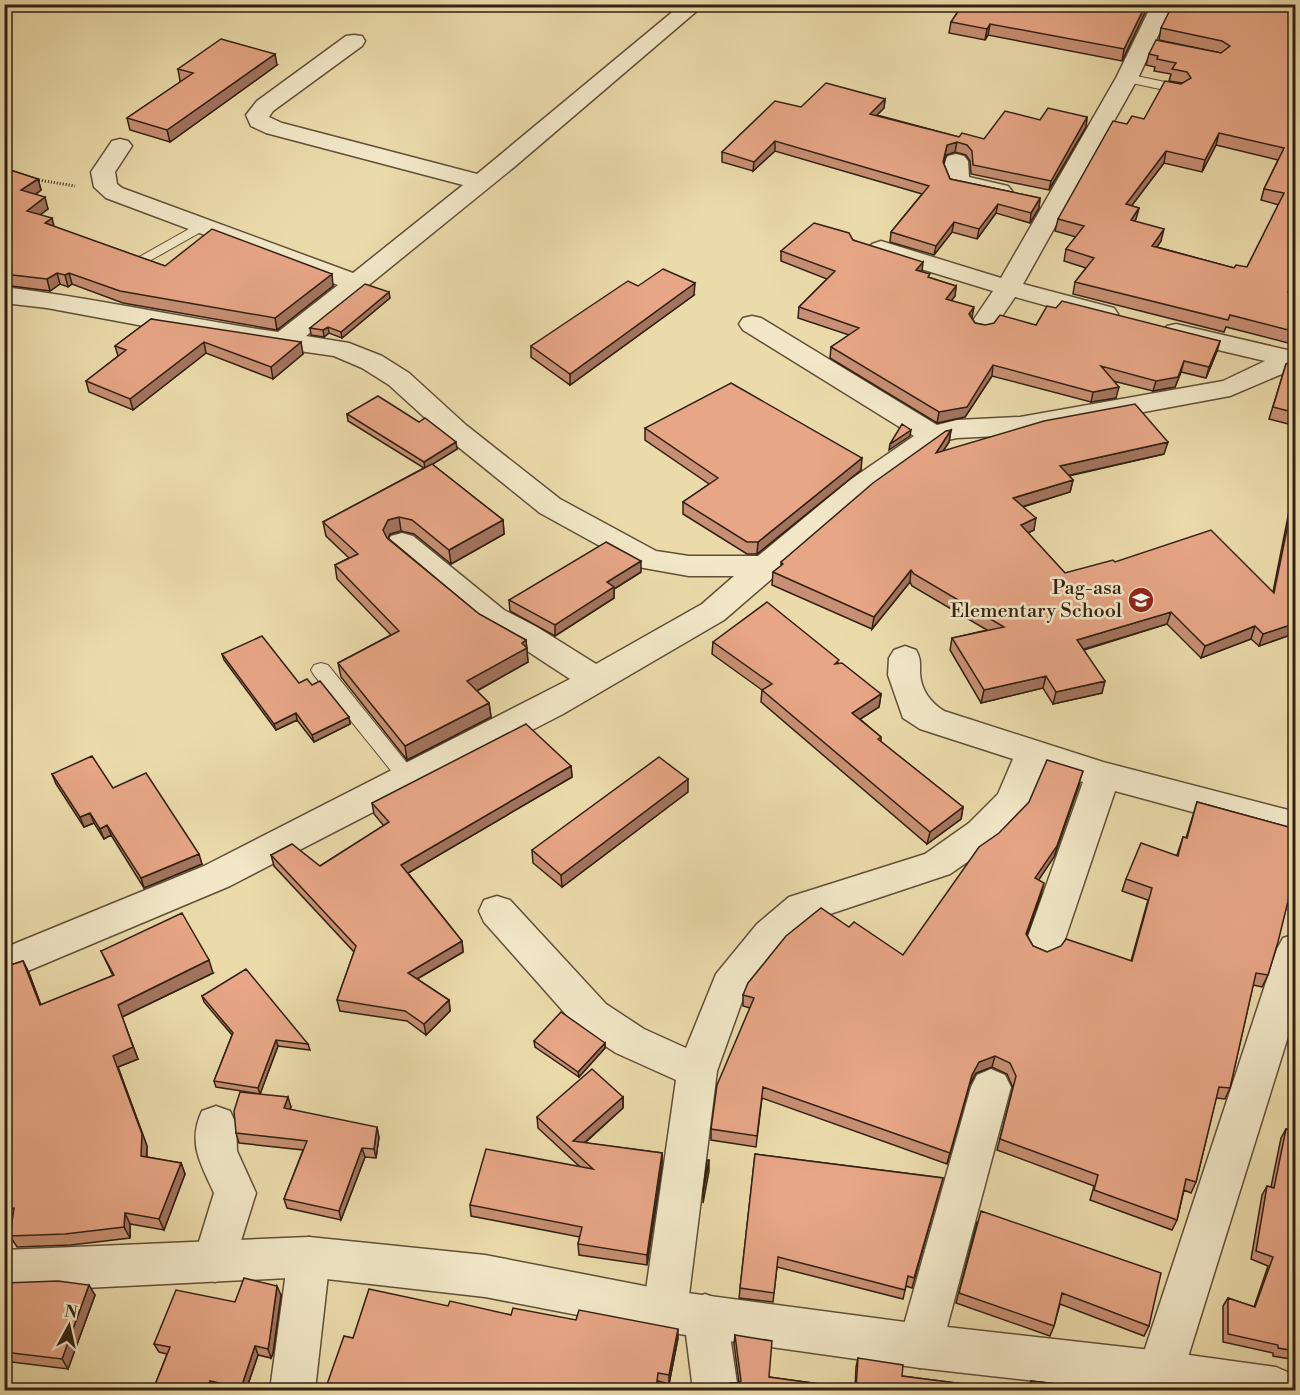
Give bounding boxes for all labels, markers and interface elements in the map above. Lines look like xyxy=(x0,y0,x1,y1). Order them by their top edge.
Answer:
place label: Pag-asa Elementary School xyxy=(950,576,1123,624)
school or university icon: Pag-asa Elementary School xyxy=(1126,585,1156,615)
north arrow xyxy=(39,1296,99,1356)
text: N xyxy=(63,1301,79,1323)

